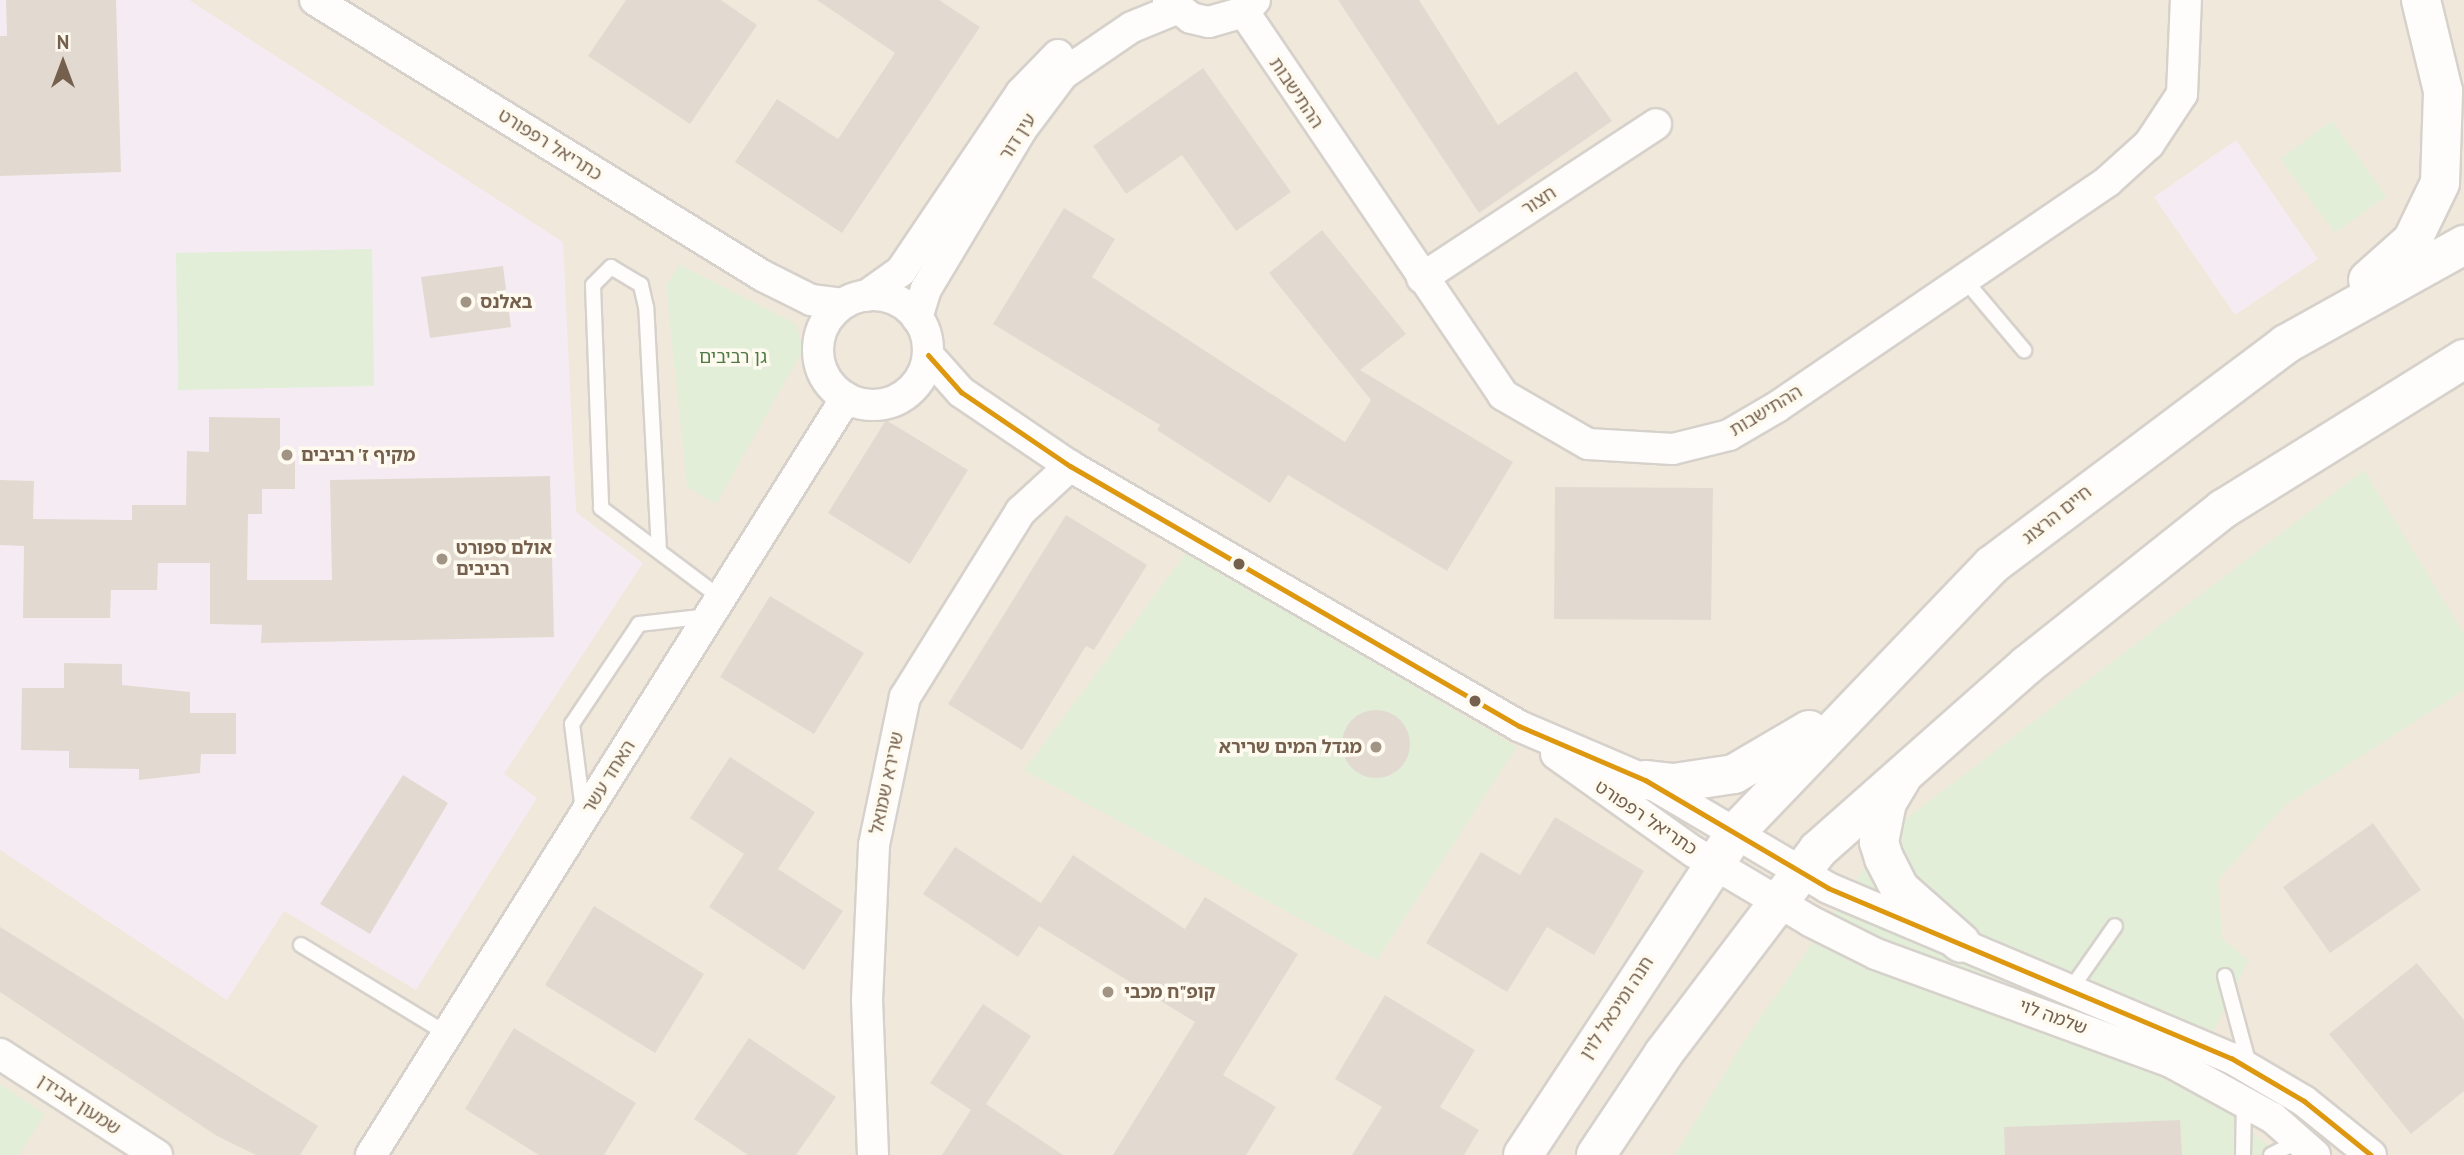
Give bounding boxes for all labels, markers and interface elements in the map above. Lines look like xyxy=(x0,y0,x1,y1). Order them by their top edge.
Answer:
north arrow xyxy=(28,28,98,98)
text: N xyxy=(57,30,69,54)
street label: ההתישבות xyxy=(1264,54,1328,132)
street label: כתריאל רפפורט xyxy=(494,105,606,185)
street label: עין דור xyxy=(995,110,1041,164)
street label: חצור xyxy=(1518,182,1560,220)
place label: באלנס xyxy=(480,291,532,313)
marker: באלנס xyxy=(458,294,474,310)
park label: גן רביבים xyxy=(699,346,767,368)
street label: ההתישבות xyxy=(1726,381,1806,441)
place label: מקיף ז' רביבים xyxy=(301,444,417,466)
marker: מקיף ז' רביבים xyxy=(279,447,295,463)
street label: חיים הרצוג xyxy=(2018,481,2096,549)
place label: אולם ספורט רביבים xyxy=(456,538,552,580)
marker: אולם ספורט רביבים xyxy=(434,551,450,567)
unlabelled marker xyxy=(1232,557,1246,571)
unlabelled marker xyxy=(1468,694,1482,708)
street label: שרירא שמואל xyxy=(866,730,908,836)
street label: האחד עשר xyxy=(578,736,640,818)
place label: מגדל המים שרירא xyxy=(1219,736,1362,758)
marker: מגדל המים שרירא xyxy=(1368,739,1384,755)
street label: כתריאל רפפורט xyxy=(1591,776,1701,860)
street label: חנה ומיכאל לוין xyxy=(1576,953,1658,1063)
place label: קופ"ח מכבי xyxy=(1124,981,1215,1003)
marker: קופ"ח מכבי xyxy=(1098,982,1118,1002)
street label: שלמה לוי xyxy=(2016,995,2090,1039)
street label: שמעון אבידן xyxy=(33,1070,125,1140)

